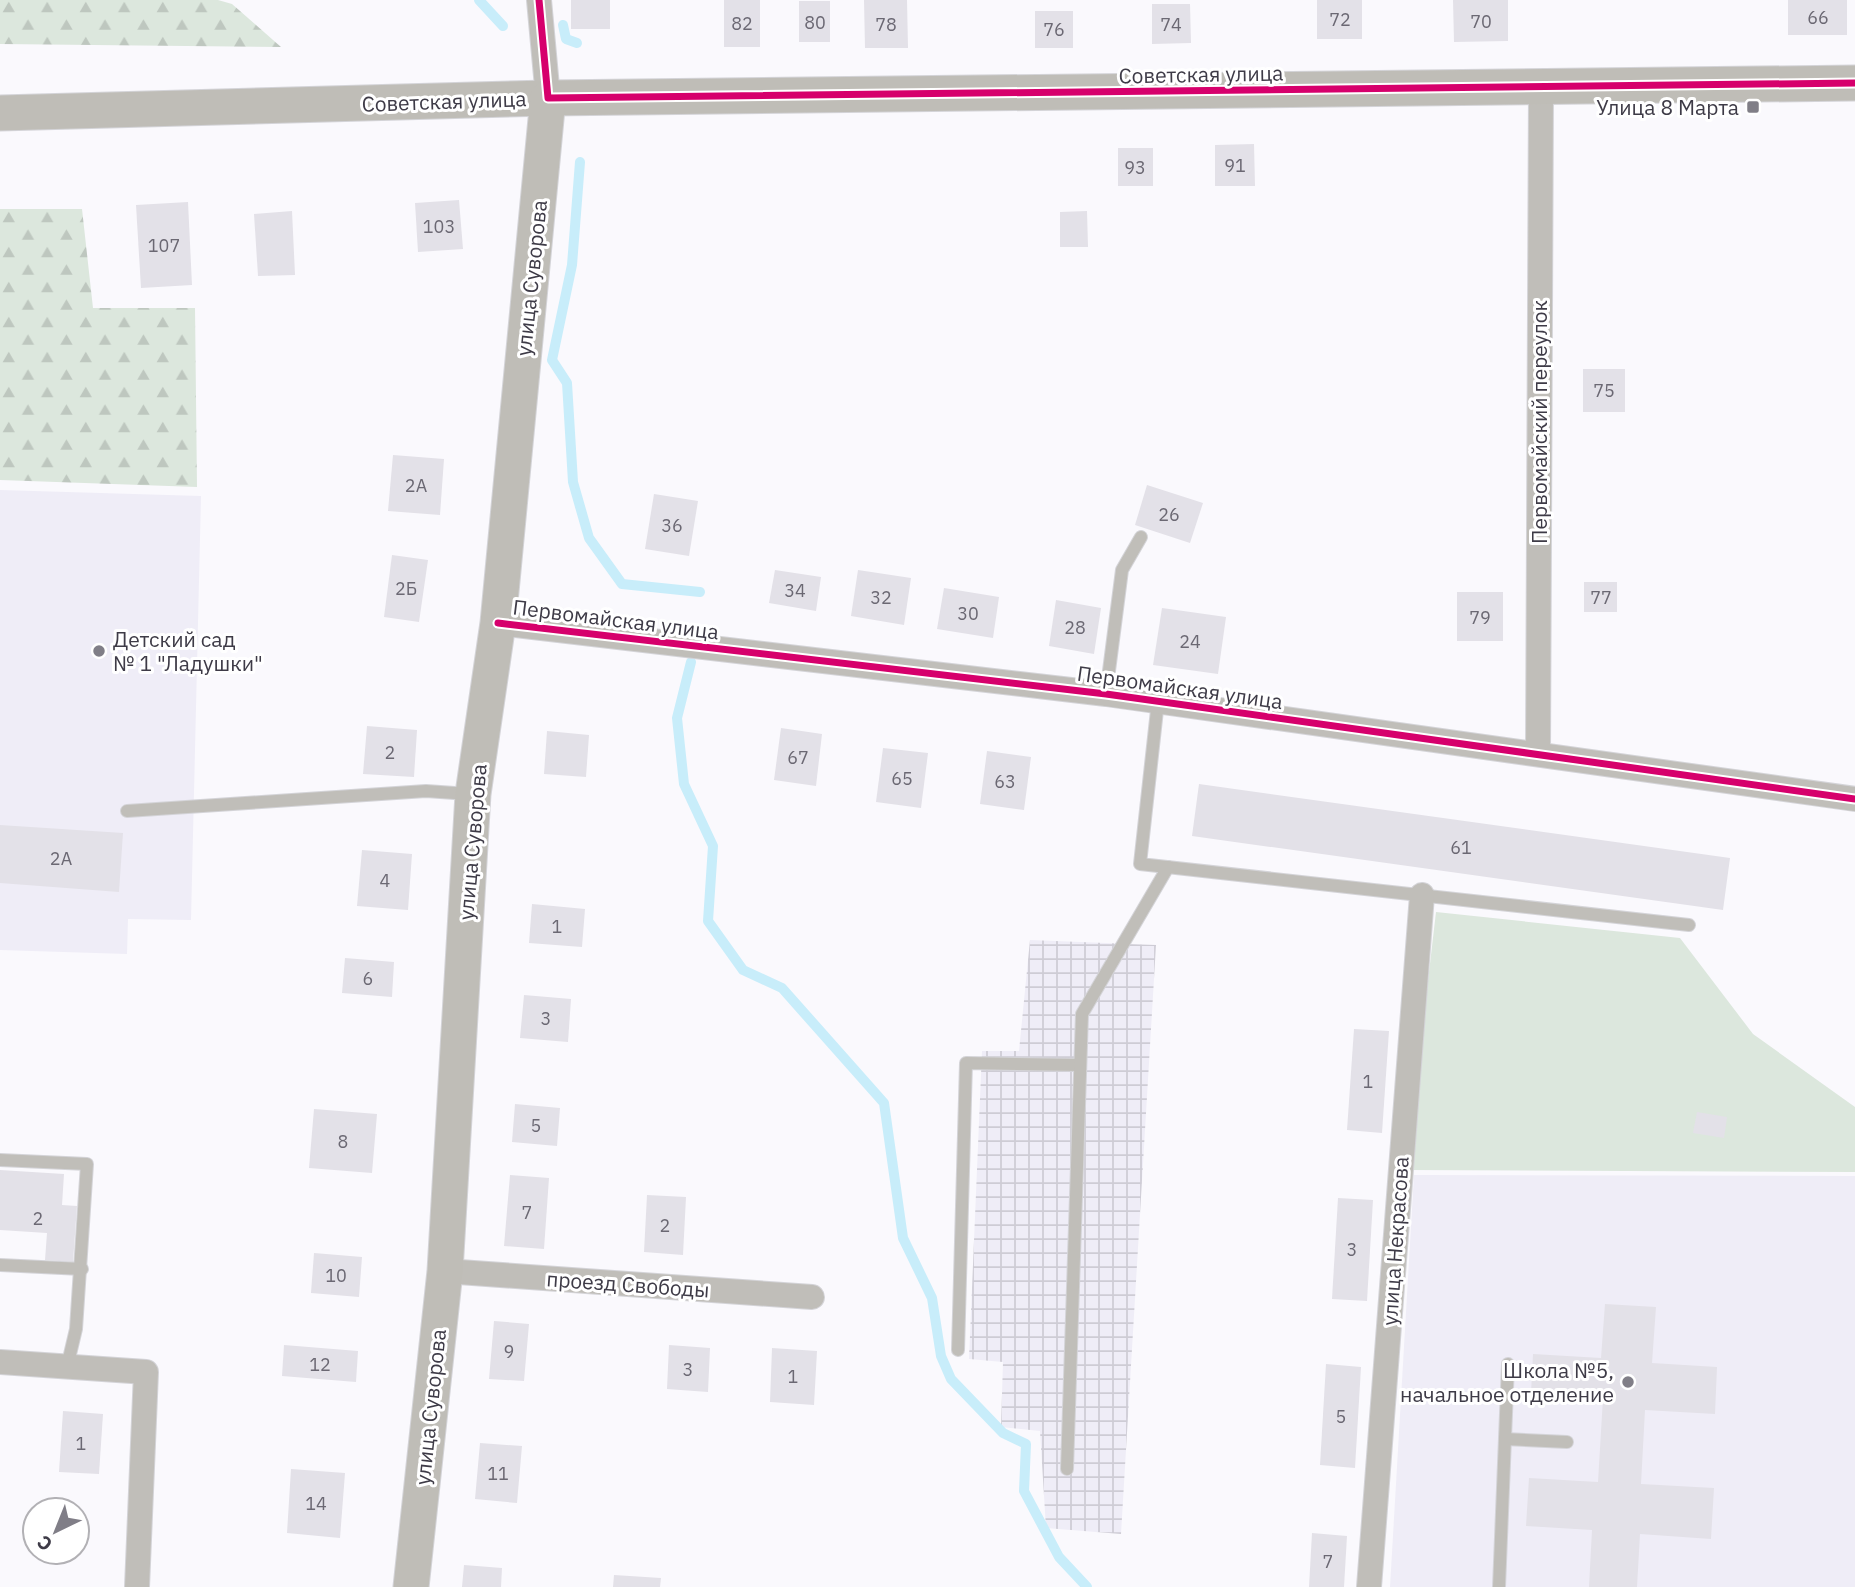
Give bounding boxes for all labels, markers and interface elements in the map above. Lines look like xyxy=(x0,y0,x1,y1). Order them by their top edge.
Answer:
house number: 66 xyxy=(1807,6,1829,29)
house number: 72 xyxy=(1329,8,1351,31)
house number: 70 xyxy=(1470,10,1492,33)
house number: 80 xyxy=(804,11,826,34)
house number: 82 xyxy=(731,12,753,35)
house number: 78 xyxy=(875,13,897,36)
house number: 74 xyxy=(1160,13,1182,36)
house number: 76 xyxy=(1043,18,1065,41)
street label: Советская улица xyxy=(1118,59,1284,89)
street label: Советская улица xyxy=(361,84,527,118)
place label: Улица 8 Марта xyxy=(1596,93,1739,121)
marker: Улица 8 Марта xyxy=(1745,99,1761,115)
house number: 91 xyxy=(1224,154,1246,177)
house number: 93 xyxy=(1124,156,1146,179)
street label: улица Суворова xyxy=(509,199,553,357)
house number: 103 xyxy=(423,215,455,238)
house number: 107 xyxy=(148,234,180,257)
street label: Первомайский переулок xyxy=(1525,300,1553,544)
house number: 75 xyxy=(1593,379,1615,402)
house number: 2А xyxy=(405,474,428,497)
house number: 26 xyxy=(1158,503,1180,526)
house number: 36 xyxy=(661,514,683,537)
house number: 2Б xyxy=(395,577,417,600)
house number: 34 xyxy=(784,579,806,602)
house number: 32 xyxy=(870,586,892,609)
house number: 77 xyxy=(1590,586,1612,609)
street label: Первомайская улица xyxy=(511,592,721,646)
house number: 30 xyxy=(957,602,979,625)
house number: 79 xyxy=(1469,606,1491,629)
house number: 28 xyxy=(1064,616,1086,639)
place label: Детский сад № 1 "Ладушки" xyxy=(113,625,263,677)
house number: 24 xyxy=(1179,630,1201,653)
marker: Детский сад № 1 "Ладушки" xyxy=(91,643,107,659)
street label: Первомайская улица xyxy=(1075,659,1285,715)
house number: 2 xyxy=(385,741,395,764)
house number: 67 xyxy=(787,746,809,769)
street label: улица Суворова xyxy=(451,763,493,921)
house number: 65 xyxy=(891,767,913,790)
house number: 63 xyxy=(994,770,1016,793)
house number: 61 xyxy=(1450,836,1472,859)
house number: 2А xyxy=(50,847,73,870)
house number: 4 xyxy=(380,869,391,892)
house number: 1 xyxy=(552,915,562,938)
house number: 6 xyxy=(363,967,373,990)
house number: 3 xyxy=(541,1007,551,1030)
house number: 1 xyxy=(1363,1070,1373,1093)
house number: 5 xyxy=(531,1114,541,1137)
house number: 8 xyxy=(338,1130,348,1153)
street label: улица Некрасова xyxy=(1375,1155,1415,1327)
house number: 7 xyxy=(522,1201,532,1224)
house number: 2 xyxy=(33,1207,43,1230)
house number: 2 xyxy=(660,1214,670,1237)
house number: 3 xyxy=(1347,1238,1357,1261)
house number: 10 xyxy=(325,1264,347,1287)
street label: проезд Свободы xyxy=(545,1264,711,1304)
street label: улица Суворова xyxy=(408,1328,452,1486)
house number: 9 xyxy=(504,1340,514,1363)
house number: 12 xyxy=(309,1353,331,1376)
place label: Школа №5, начальное отделение xyxy=(1400,1356,1614,1408)
house number: 3 xyxy=(683,1358,693,1381)
house number: 1 xyxy=(788,1365,798,1388)
marker: Школа №5, начальное отделение xyxy=(1620,1374,1636,1390)
house number: 5 xyxy=(1336,1405,1346,1428)
house number: 1 xyxy=(76,1432,86,1455)
house number: 11 xyxy=(487,1462,509,1485)
house number: 14 xyxy=(305,1492,327,1515)
north arrow xyxy=(21,1496,91,1566)
text: С xyxy=(32,1530,57,1556)
house number: 7 xyxy=(1323,1550,1333,1573)

